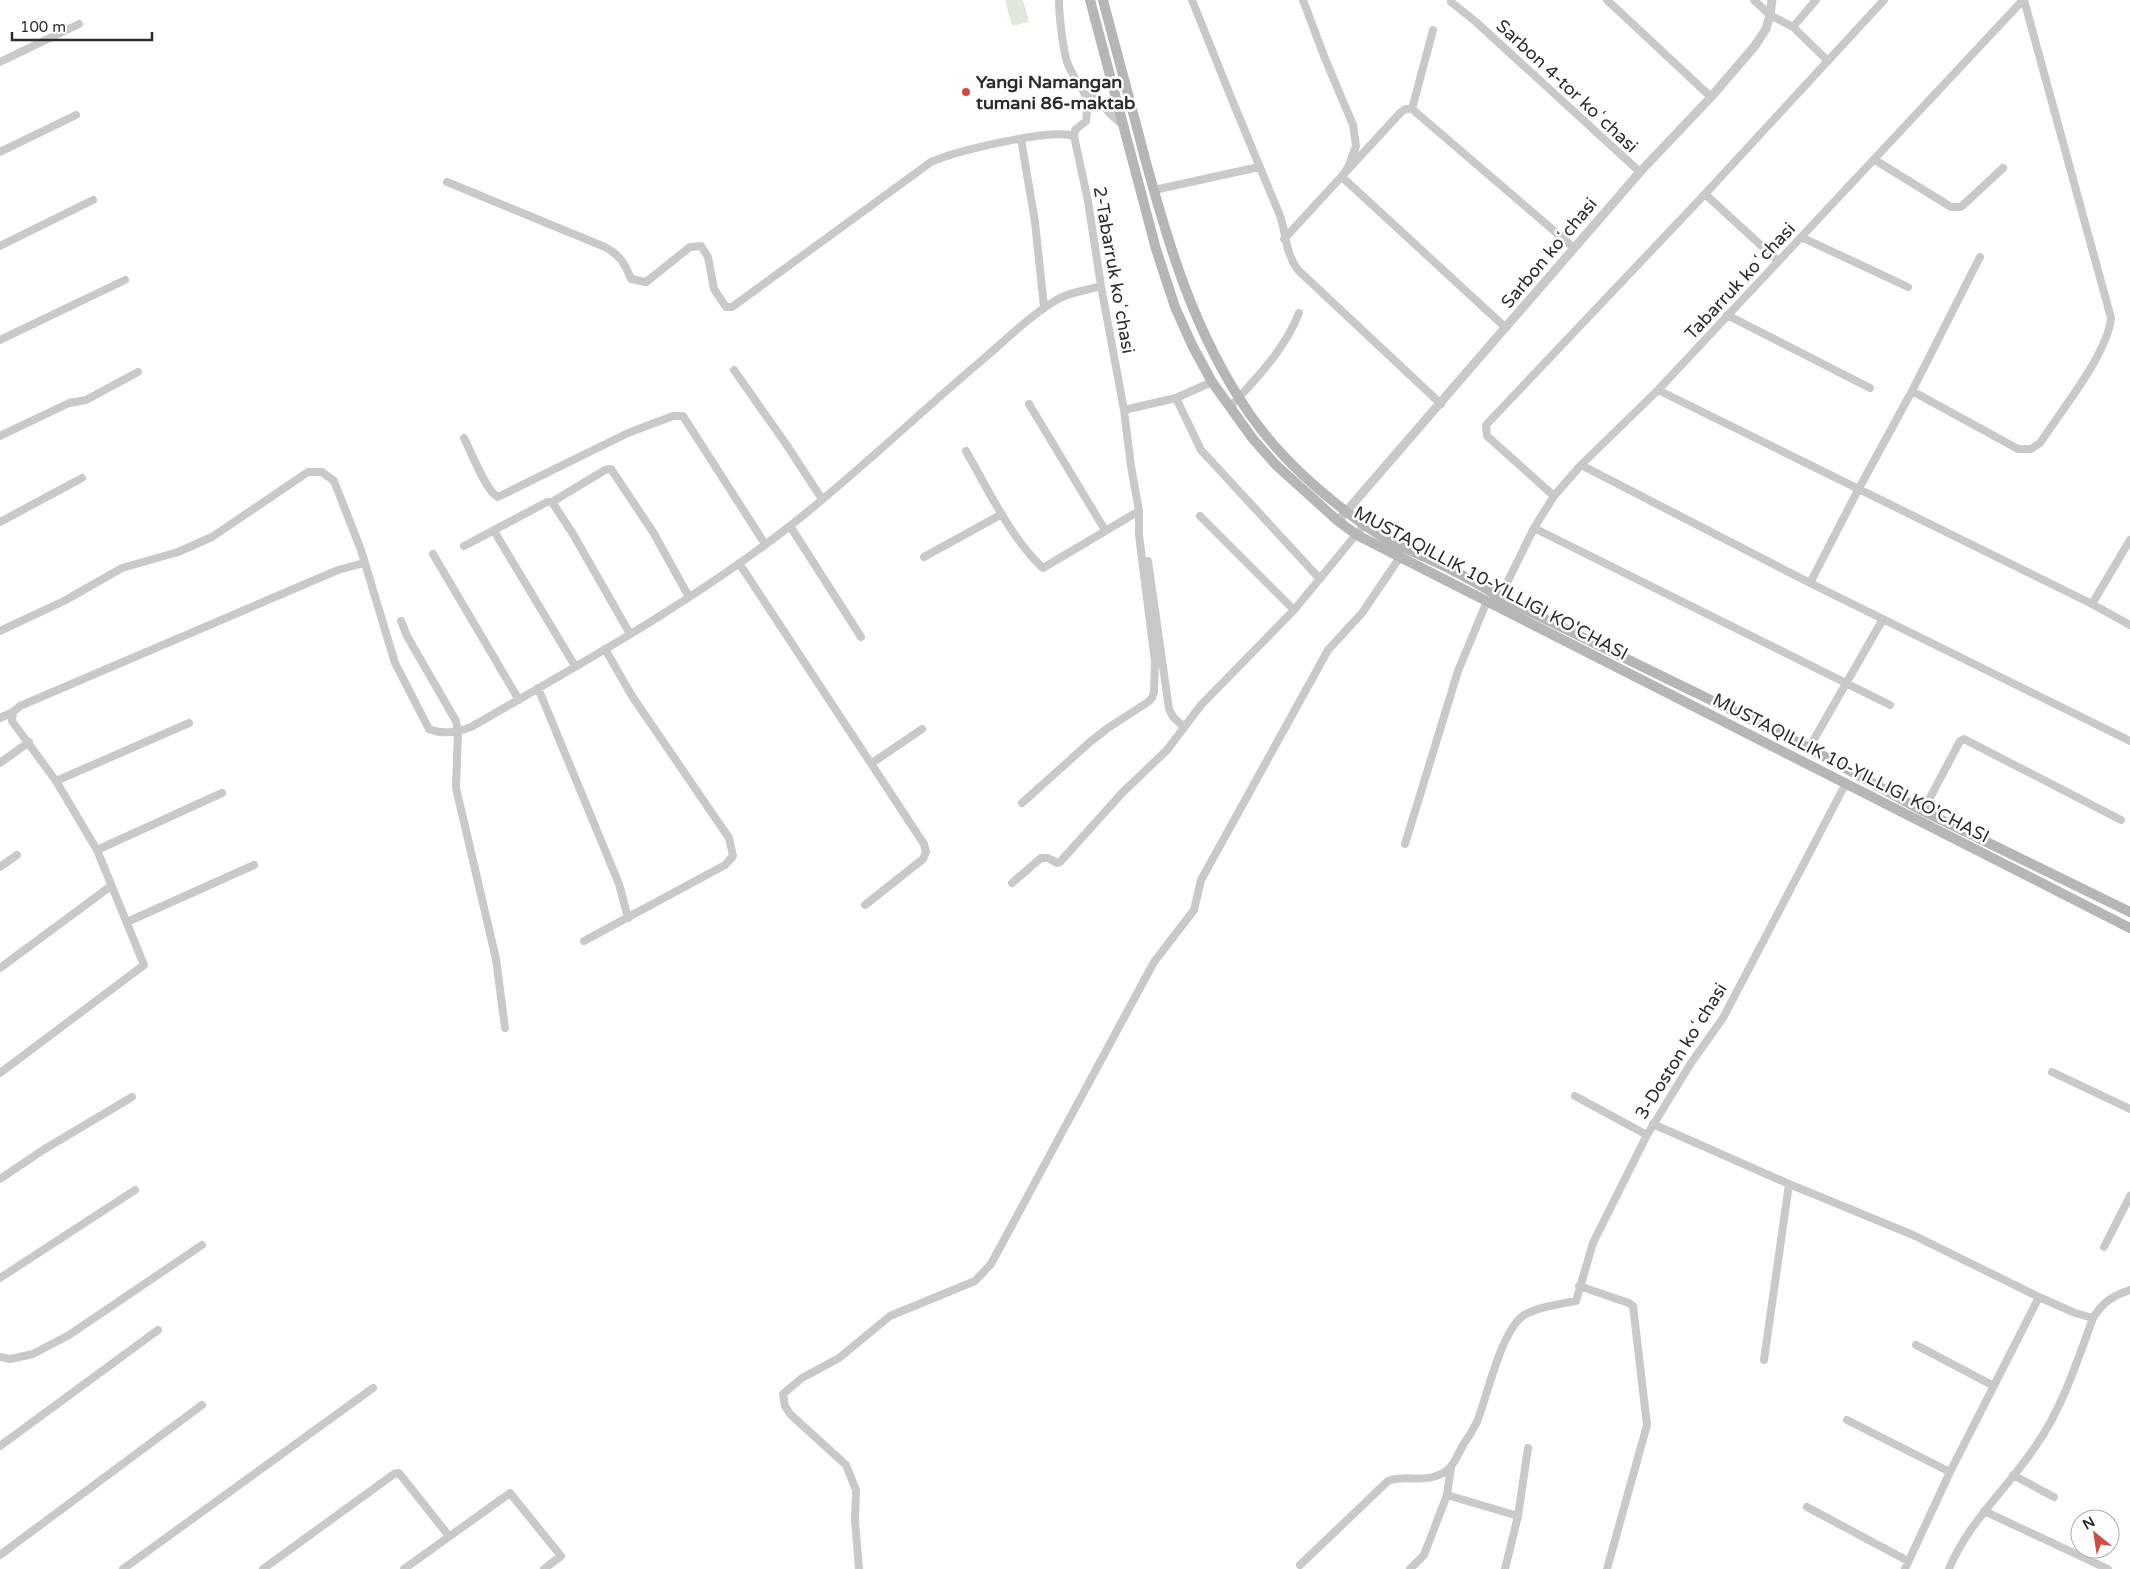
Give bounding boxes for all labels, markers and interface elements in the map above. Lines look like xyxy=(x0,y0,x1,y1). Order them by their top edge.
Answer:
scale bar xyxy=(12,10,152,42)
street label: Sarbon 4-tor koʻchasi xyxy=(1492,15,1642,157)
text: 100 m xyxy=(20,18,66,36)
place label: Yangi Namangan tumani 86-maktab xyxy=(976,71,1135,114)
marker: Yangi Namangan tumani 86-maktab xyxy=(960,86,972,98)
street label: 2-Tabarruk koʻchasi xyxy=(1088,185,1140,355)
street label: Sarbon koʻchasi xyxy=(1496,193,1602,313)
street label: Tabarruk koʻchasi xyxy=(1680,218,1800,344)
street label: MUSTAQILLIK 10-YILLIGI KO'CHASI xyxy=(1350,501,1632,665)
street label: MUSTAQILLIK 10-YILLIGI KO'CHASI xyxy=(1709,688,1993,848)
street label: 3-Doston koʻchasi xyxy=(1630,979,1732,1123)
north arrow xyxy=(2070,1509,2120,1559)
text: N xyxy=(2080,1513,2098,1533)

